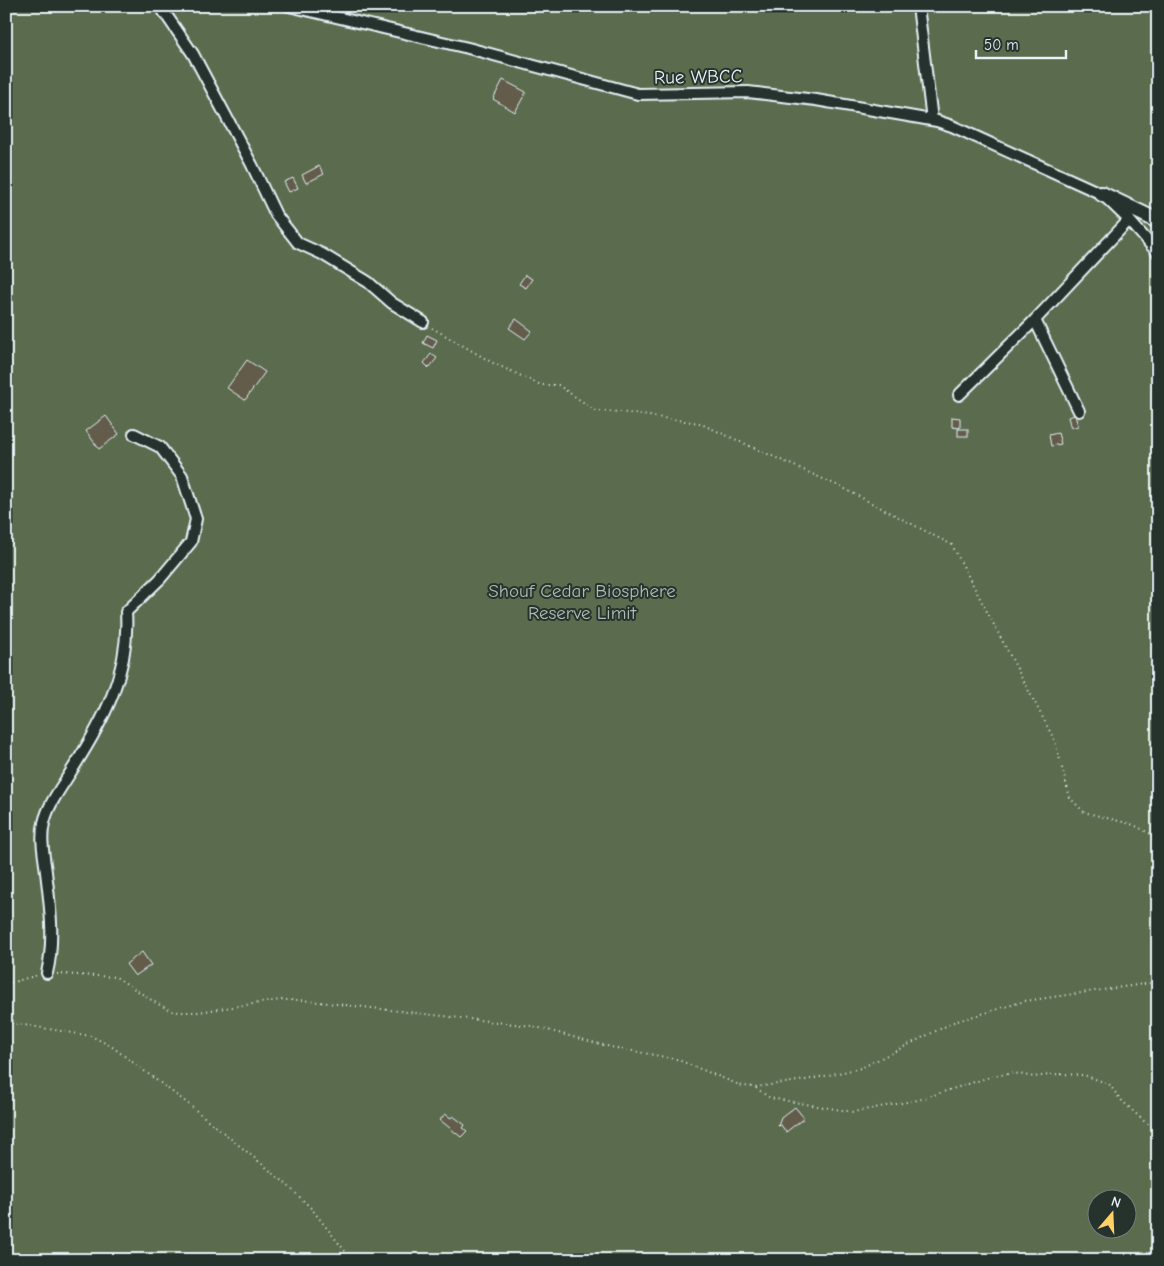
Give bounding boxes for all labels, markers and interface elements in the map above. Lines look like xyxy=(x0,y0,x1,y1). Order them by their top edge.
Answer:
scale bar xyxy=(976,28,1066,60)
text: 50 m xyxy=(984,36,1019,54)
street label: Rue WBCC xyxy=(654,65,743,89)
park label: Shouf Cedar Biosphere Reserve Limit xyxy=(488,580,676,624)
north arrow xyxy=(1086,1188,1136,1238)
text: N xyxy=(1109,1193,1123,1212)

